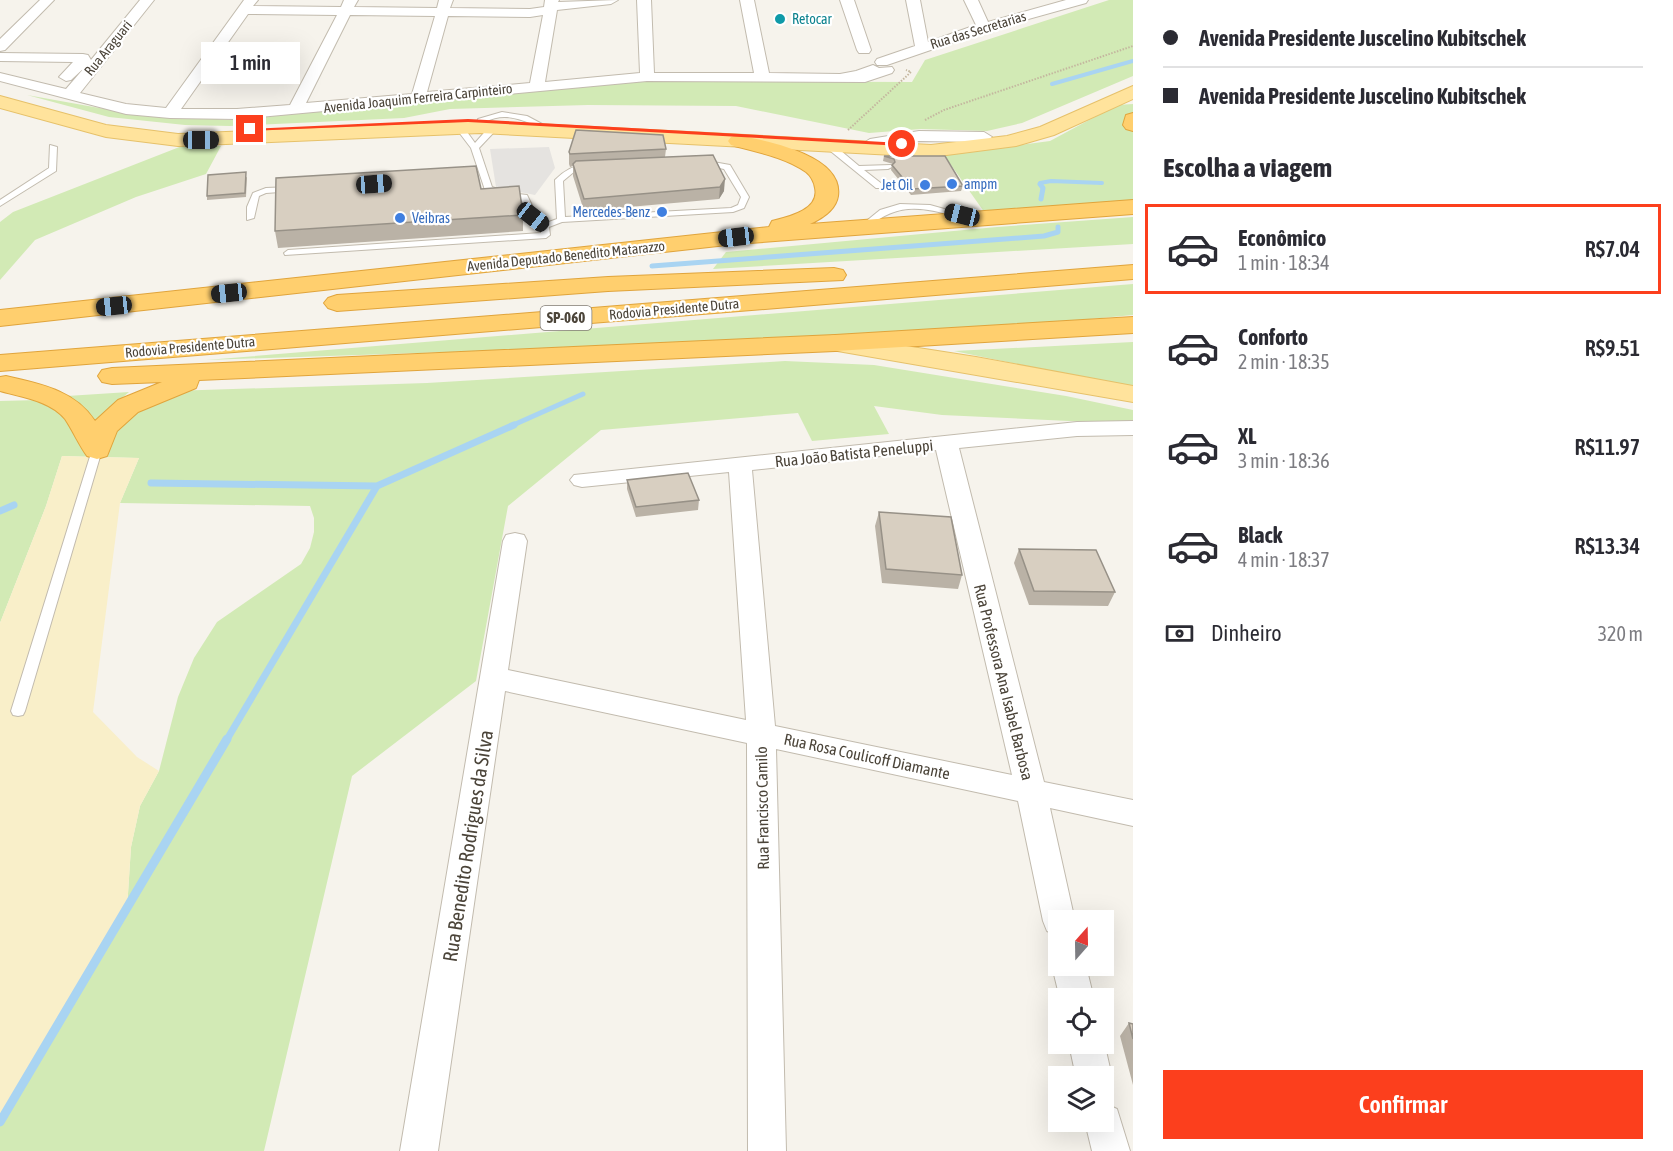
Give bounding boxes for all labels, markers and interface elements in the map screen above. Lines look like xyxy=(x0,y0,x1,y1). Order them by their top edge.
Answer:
street label: Rua das Secretarias xyxy=(928,8,1028,52)
place label: Retocar xyxy=(792,11,833,27)
marker: Retocar xyxy=(773,12,787,26)
street label: Rua Araguari xyxy=(81,17,135,79)
text: Avenida Presidente Juscelino Kubitschek xyxy=(1199,25,1526,51)
callout: 1 min xyxy=(200,42,300,84)
text: 1 min xyxy=(230,51,271,74)
street label: Avenida Joaquim Ferreira Carpinteiro xyxy=(323,80,513,116)
text: Avenida Presidente Juscelino Kubitschek xyxy=(1199,83,1526,109)
route end xyxy=(236,115,263,142)
route start xyxy=(888,130,915,157)
car xyxy=(183,131,219,149)
text: Escolha a viagem xyxy=(1163,152,1332,183)
car xyxy=(355,174,393,194)
place label: ampm xyxy=(964,176,997,192)
place label: Jet Oil xyxy=(881,177,913,193)
marker: ampm xyxy=(945,177,959,191)
marker: Jet Oil xyxy=(918,178,932,192)
car xyxy=(513,199,553,235)
car xyxy=(942,202,982,228)
place label: Mercedes-Benz xyxy=(572,204,650,220)
marker: Mercedes-Benz xyxy=(655,205,669,219)
place label: Veibras xyxy=(412,210,450,226)
marker: Veibras xyxy=(393,211,407,225)
icon: car xyxy=(1166,222,1220,276)
text: Econômico xyxy=(1238,225,1326,251)
car xyxy=(717,226,755,248)
text: R$7.04 xyxy=(1585,236,1640,262)
street label: Avenida Deputado Benedito Matarazzo xyxy=(466,238,666,274)
text: 1 min · 18:34 xyxy=(1238,251,1330,274)
car xyxy=(210,282,248,304)
car xyxy=(95,295,133,317)
street label: Rodovia Presidente Dutra xyxy=(608,295,740,323)
road number: SP-060 xyxy=(540,306,592,330)
icon: car xyxy=(1166,321,1220,375)
text: Conforto xyxy=(1238,324,1308,350)
street label: Rodovia Presidente Dutra xyxy=(124,333,256,361)
text: R$9.51 xyxy=(1585,335,1640,361)
text: 2 min · 18:35 xyxy=(1238,350,1330,373)
icon: car xyxy=(1166,420,1220,474)
text: XL xyxy=(1238,423,1256,449)
text: R$11.97 xyxy=(1574,434,1640,460)
street label: Rua João Batista Peneluppi xyxy=(774,436,934,471)
text: 3 min · 18:36 xyxy=(1238,449,1330,472)
icon: car xyxy=(1166,519,1220,573)
text: Black xyxy=(1238,522,1282,548)
text: R$13.34 xyxy=(1574,533,1640,559)
text: 4 min · 18:37 xyxy=(1238,548,1330,571)
street label: Rua Professora Ana Isabel Barbosa xyxy=(971,582,1037,782)
icon: cash xyxy=(1163,617,1196,650)
text: Dinheiro xyxy=(1211,620,1282,646)
text: 320 m xyxy=(1598,622,1643,645)
street label: Rua Benedito Rodrigues da Silva xyxy=(438,728,497,963)
street label: Rua Rosa Coulicoff Diamante xyxy=(782,730,952,782)
street label: Rua Francisco Camilo xyxy=(752,746,772,870)
north arrow xyxy=(1048,910,1114,976)
map controls xyxy=(1048,910,1114,1132)
button: locate xyxy=(1048,988,1114,1054)
button: layers xyxy=(1048,1066,1114,1132)
button: Confirmar xyxy=(1163,1070,1643,1139)

